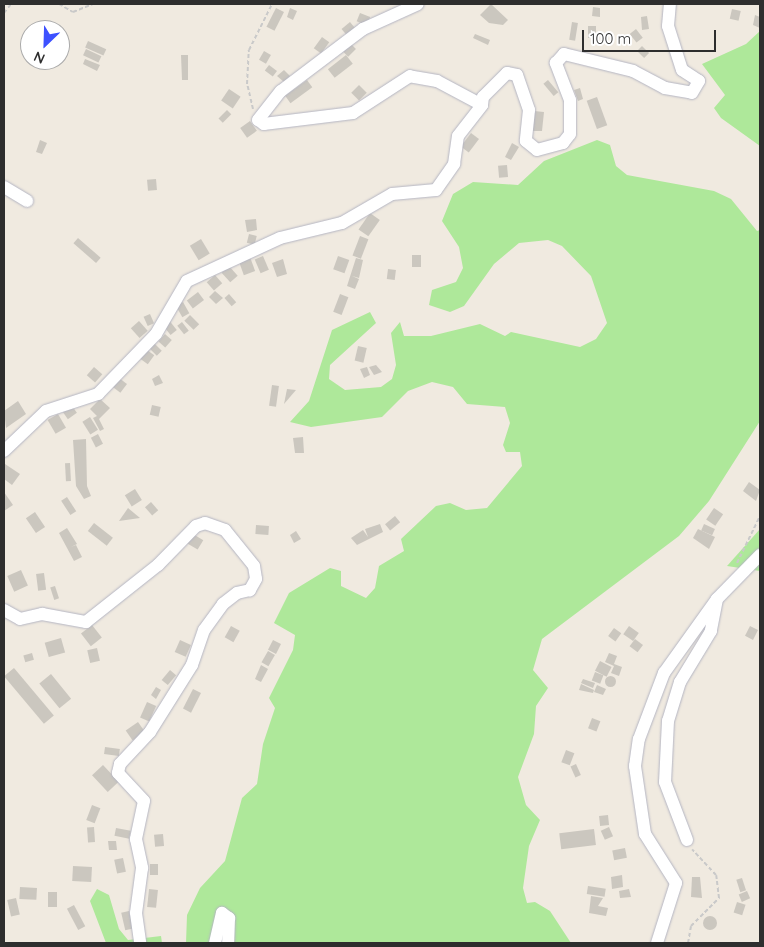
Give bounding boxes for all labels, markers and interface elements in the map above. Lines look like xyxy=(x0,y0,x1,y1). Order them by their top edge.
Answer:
north arrow xyxy=(20,20,70,70)
scale bar xyxy=(584,20,718,52)
text: 100 m xyxy=(590,29,631,48)
text: N xyxy=(31,47,48,68)

